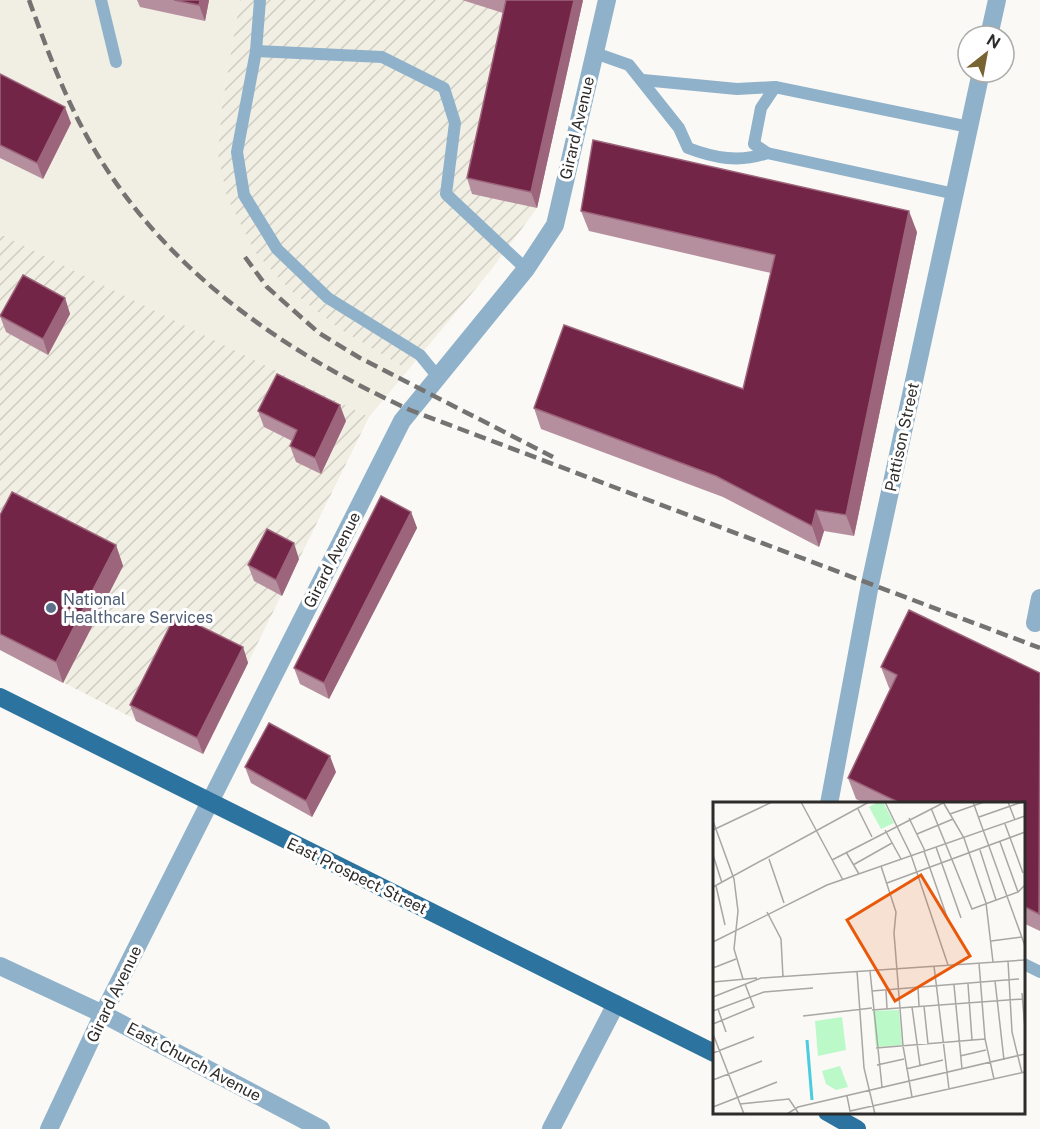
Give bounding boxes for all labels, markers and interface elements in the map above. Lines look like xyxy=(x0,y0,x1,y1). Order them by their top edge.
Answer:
north arrow xyxy=(956,24,1016,84)
text: N xyxy=(983,30,1004,53)
street label: Girard Avenue xyxy=(556,75,598,181)
street label: Pattison Street xyxy=(881,381,923,493)
street label: Girard Avenue xyxy=(300,509,364,611)
place label: National Healthcare Services xyxy=(63,590,213,627)
marker: National Healthcare Services xyxy=(44,601,58,615)
inset map xyxy=(713,802,1025,1114)
street label: East Prospect Street xyxy=(284,834,430,918)
street label: Girard Avenue xyxy=(82,943,146,1045)
street label: East Church Avenue xyxy=(124,1019,264,1105)

